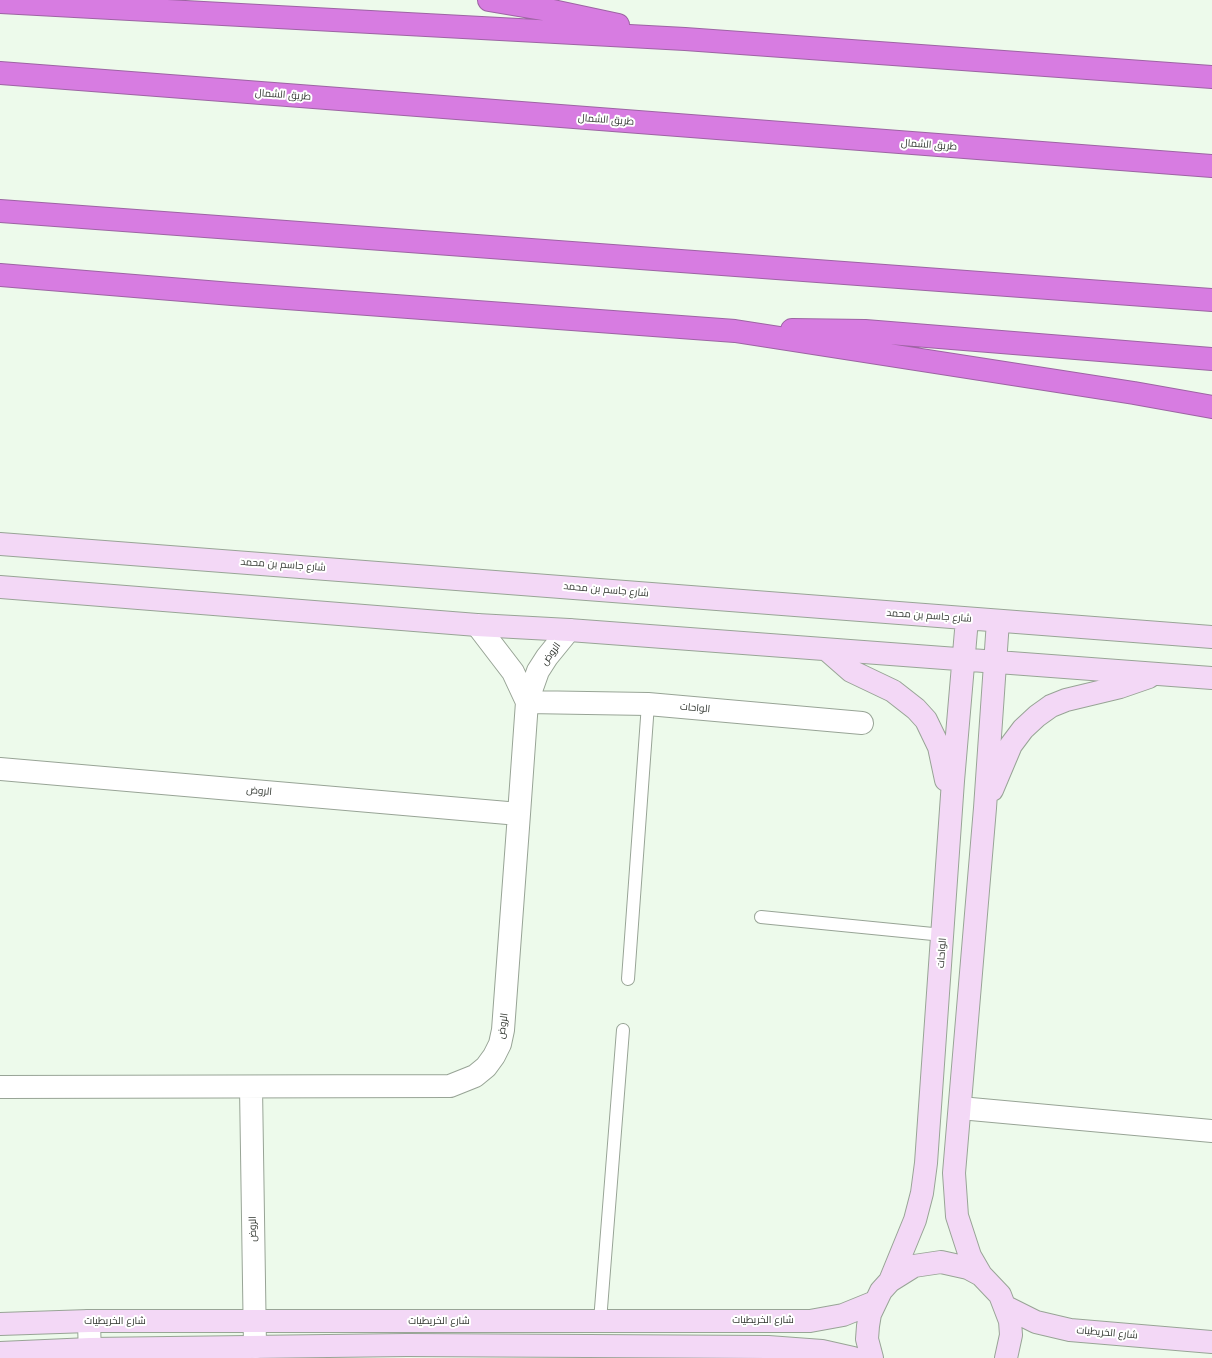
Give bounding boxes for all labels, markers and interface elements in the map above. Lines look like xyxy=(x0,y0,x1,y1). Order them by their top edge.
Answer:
street label: طريق الشمال xyxy=(255,87,311,103)
street label: طريق الشمال xyxy=(578,112,634,128)
street label: طريق الشمال xyxy=(901,137,957,153)
street label: شارع جاسم بن محمد xyxy=(240,556,326,574)
street label: شارع جاسم بن محمد xyxy=(563,580,649,600)
street label: شارع جاسم بن محمد xyxy=(886,607,972,625)
street label: الروض xyxy=(539,640,563,668)
street label: الواحات xyxy=(679,701,711,715)
street label: الروض xyxy=(246,784,272,798)
street label: الواحات xyxy=(935,937,949,969)
street label: الروض xyxy=(495,1012,511,1040)
street label: الروض xyxy=(247,1216,259,1242)
street label: شارع الخريطيات xyxy=(732,1314,794,1326)
street label: شارع الخريطيات xyxy=(84,1315,146,1327)
street label: شارع الخريطيات xyxy=(408,1315,470,1327)
street label: شارع الخريطيات xyxy=(1076,1324,1138,1342)

